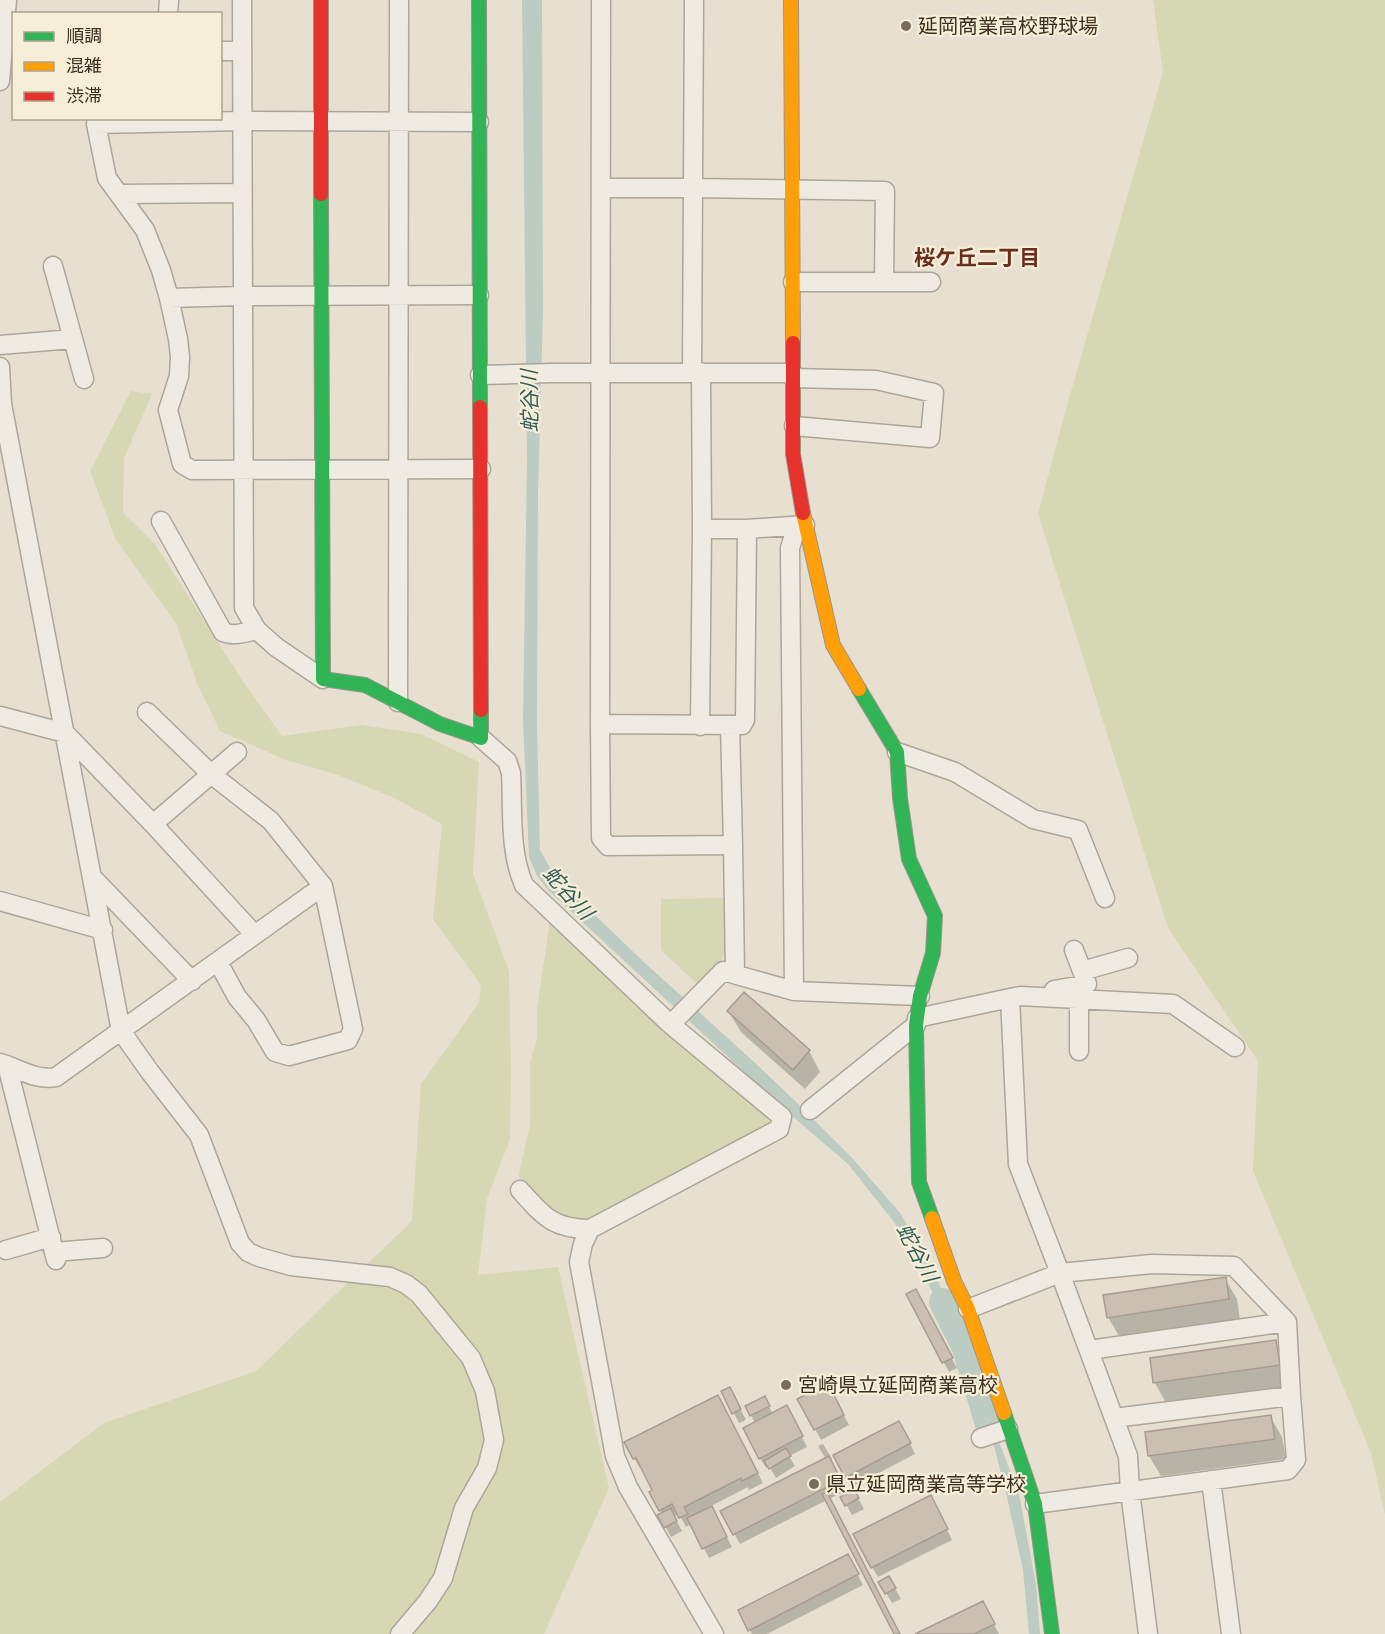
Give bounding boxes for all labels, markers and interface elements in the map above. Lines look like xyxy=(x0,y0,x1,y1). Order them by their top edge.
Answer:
legend xyxy=(12,12,222,120)
place label: 延岡商業高校野球場 xyxy=(918,15,1098,37)
marker: 延岡商業高校野球場 xyxy=(899,19,913,33)
text: 順調 xyxy=(66,26,102,46)
text: 混雑 xyxy=(66,56,102,76)
text: 渋滞 xyxy=(66,86,102,106)
district label: 桜ケ丘二丁目 xyxy=(914,246,1040,270)
water label: 蛇谷川 xyxy=(517,367,543,433)
water label: 蛇谷川 xyxy=(538,862,599,926)
water label: 蛇谷川 xyxy=(892,1220,943,1288)
place label: 宮崎県立延岡商業高校 xyxy=(798,1374,998,1396)
marker: 宮崎県立延岡商業高校 xyxy=(779,1378,793,1392)
place label: 県立延岡商業高等学校 xyxy=(826,1473,1026,1495)
marker: 県立延岡商業高等学校 xyxy=(807,1477,821,1491)

